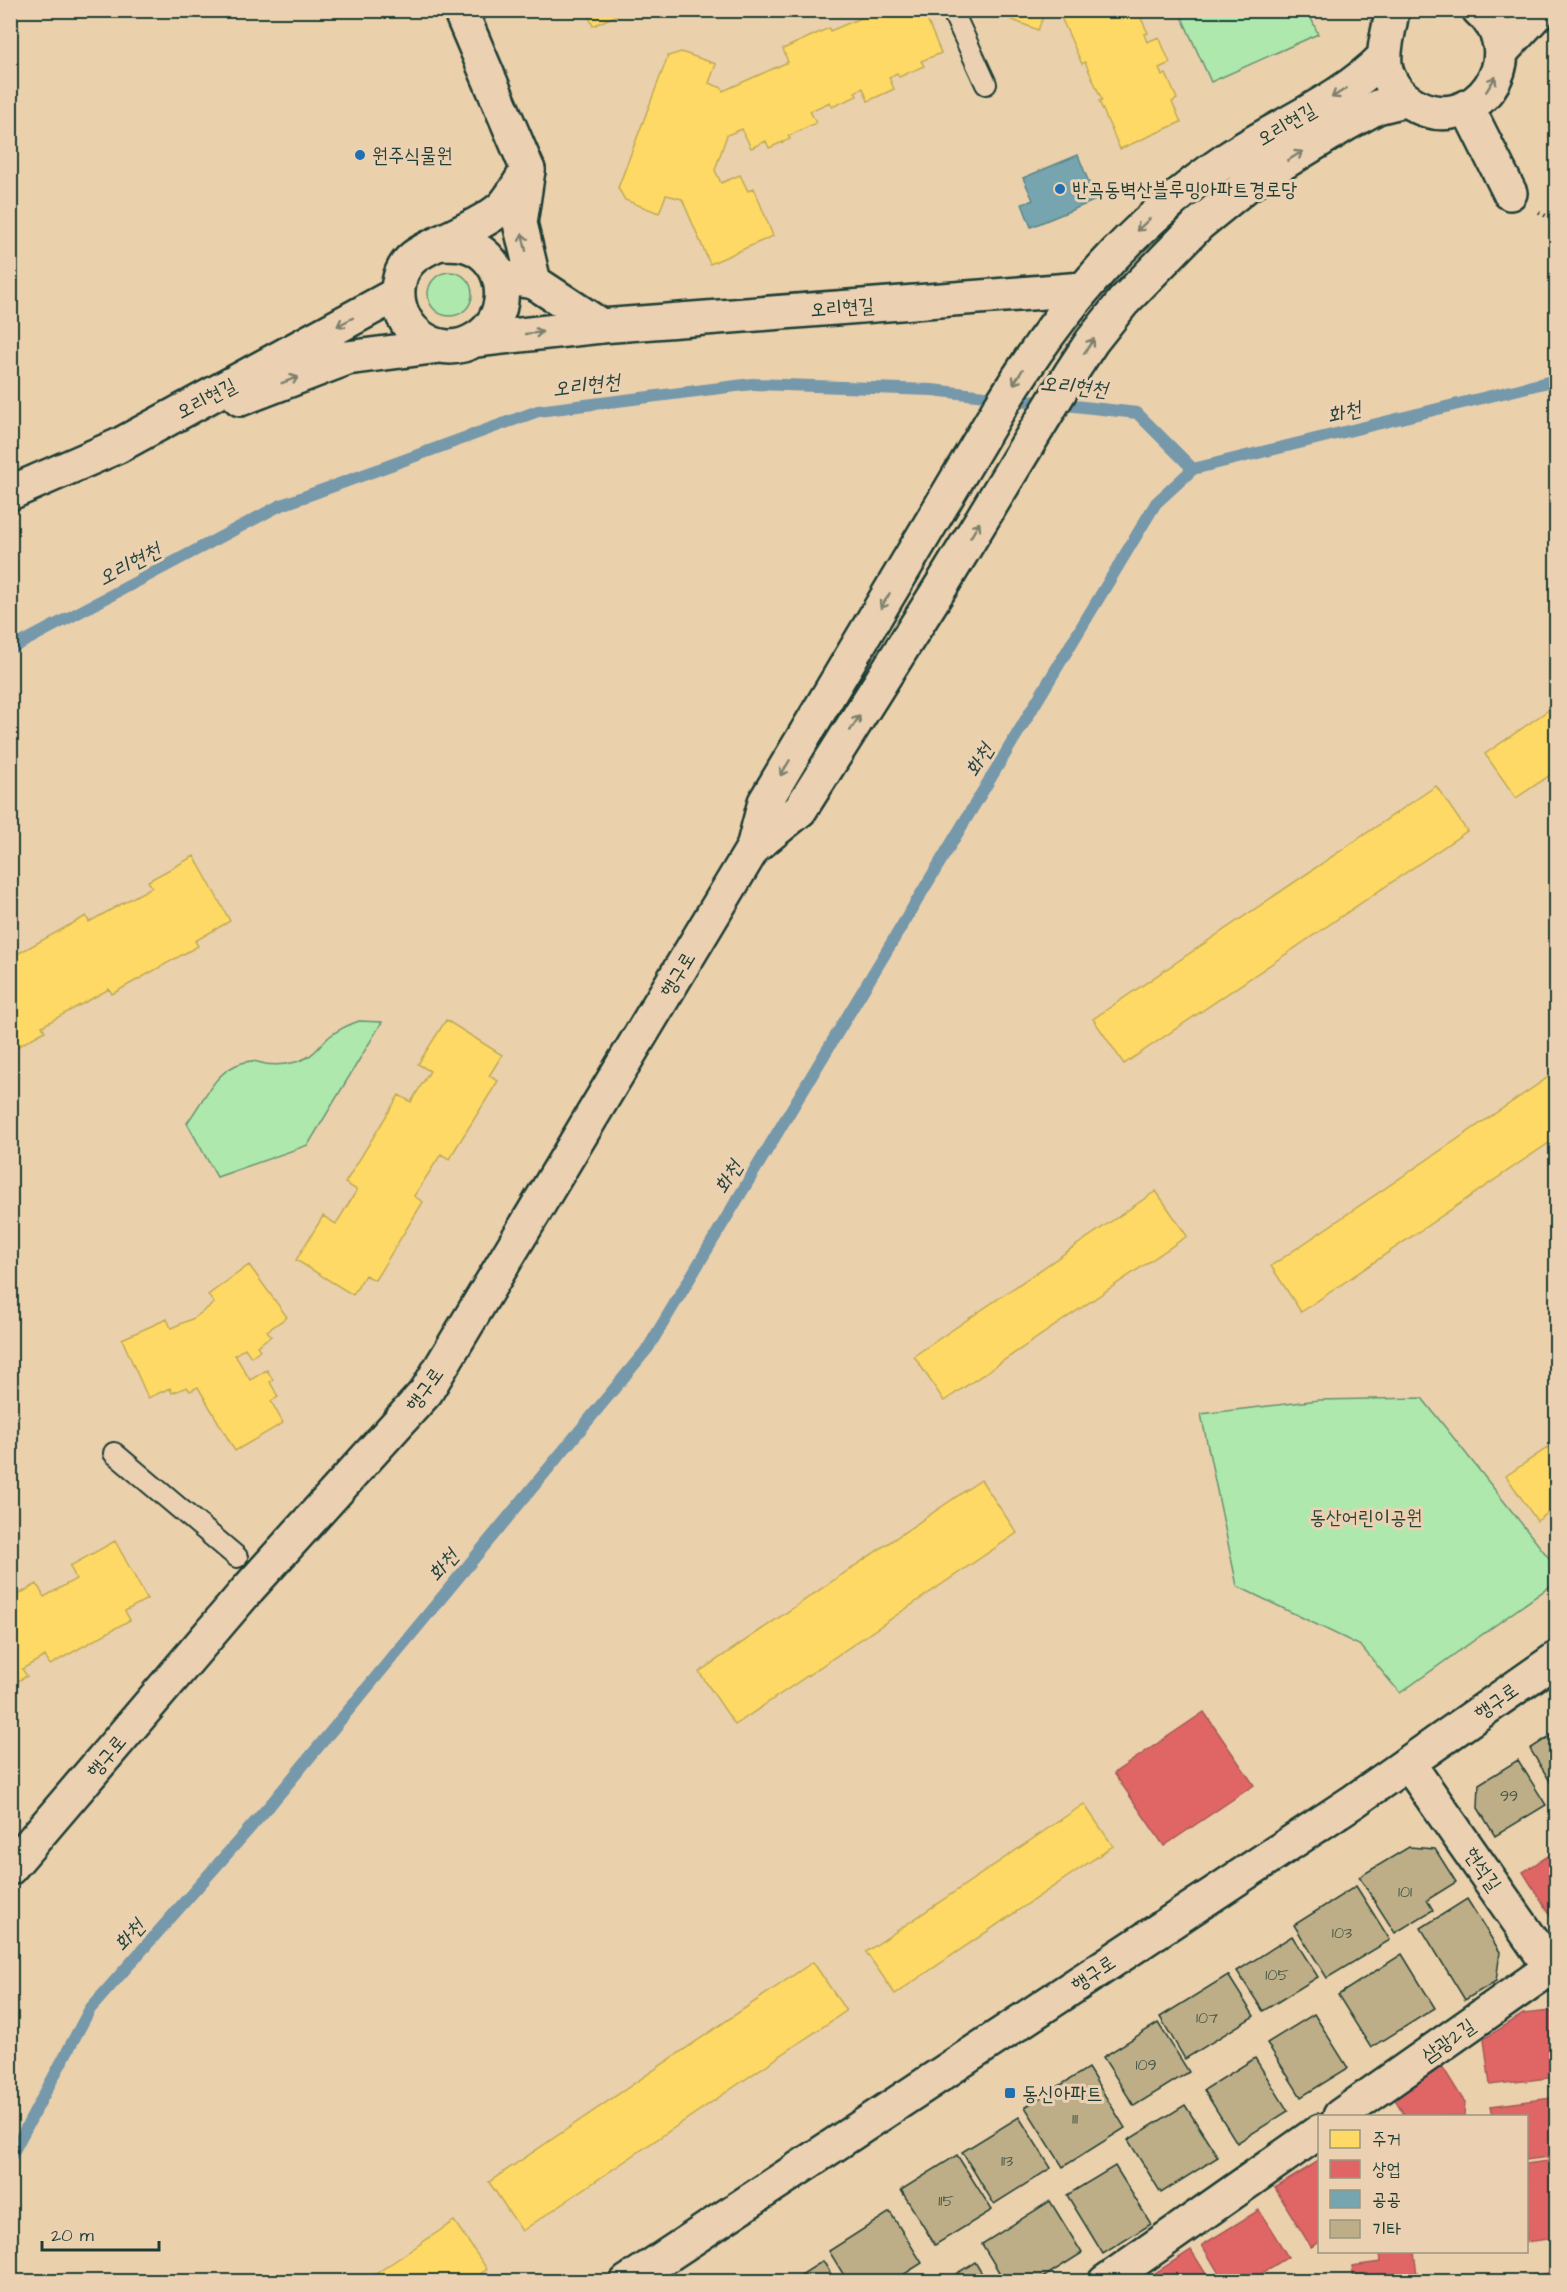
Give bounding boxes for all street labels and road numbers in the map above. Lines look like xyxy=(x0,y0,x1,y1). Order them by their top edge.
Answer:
street label: 오리현길 xyxy=(1252,96,1321,153)
street label: 오리현길 xyxy=(809,292,875,324)
street label: 오리현길 xyxy=(171,371,241,426)
street label: 행구로 xyxy=(653,947,702,1002)
street label: 행구로 xyxy=(399,1362,450,1417)
street label: 행구로 xyxy=(1469,1677,1524,1727)
street label: 행구로 xyxy=(81,1729,133,1784)
street label: 현석길 xyxy=(1457,1842,1507,1897)
street label: 행구로 xyxy=(1066,1949,1121,1999)
street label: 삼광2길 xyxy=(1416,2012,1481,2069)

